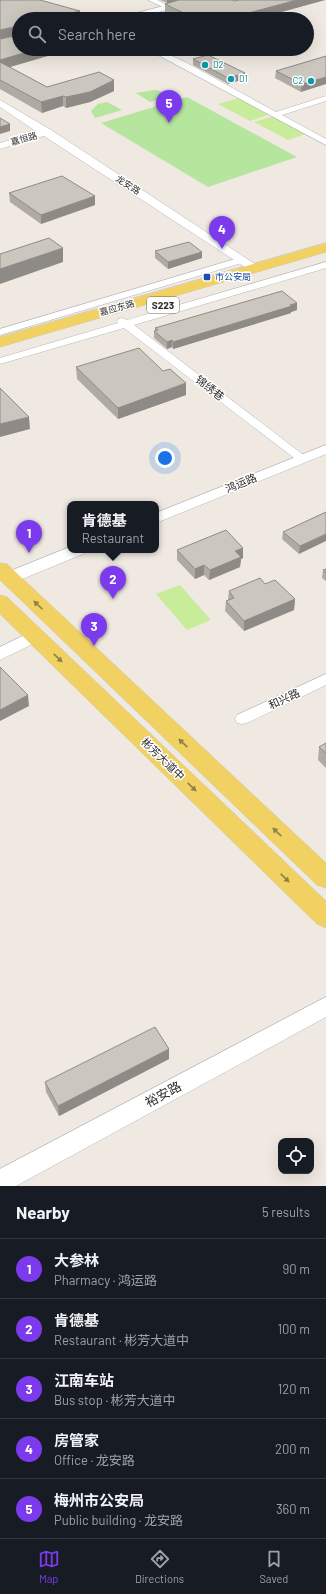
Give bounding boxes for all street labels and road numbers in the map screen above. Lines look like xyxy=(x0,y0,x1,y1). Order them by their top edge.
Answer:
street label: 嘉恒路 xyxy=(9,130,38,148)
street label: 龙安路 xyxy=(114,173,143,197)
street label: 嘉应东路 xyxy=(98,297,136,318)
road number: S223 xyxy=(147,297,179,313)
street label: 锦绣巷 xyxy=(193,372,227,403)
street label: 鸿运路 xyxy=(223,470,259,495)
street label: 和兴路 xyxy=(266,686,301,711)
street label: 彬芳大道中 xyxy=(139,735,188,782)
street label: 裕安路 xyxy=(142,1078,184,1110)

